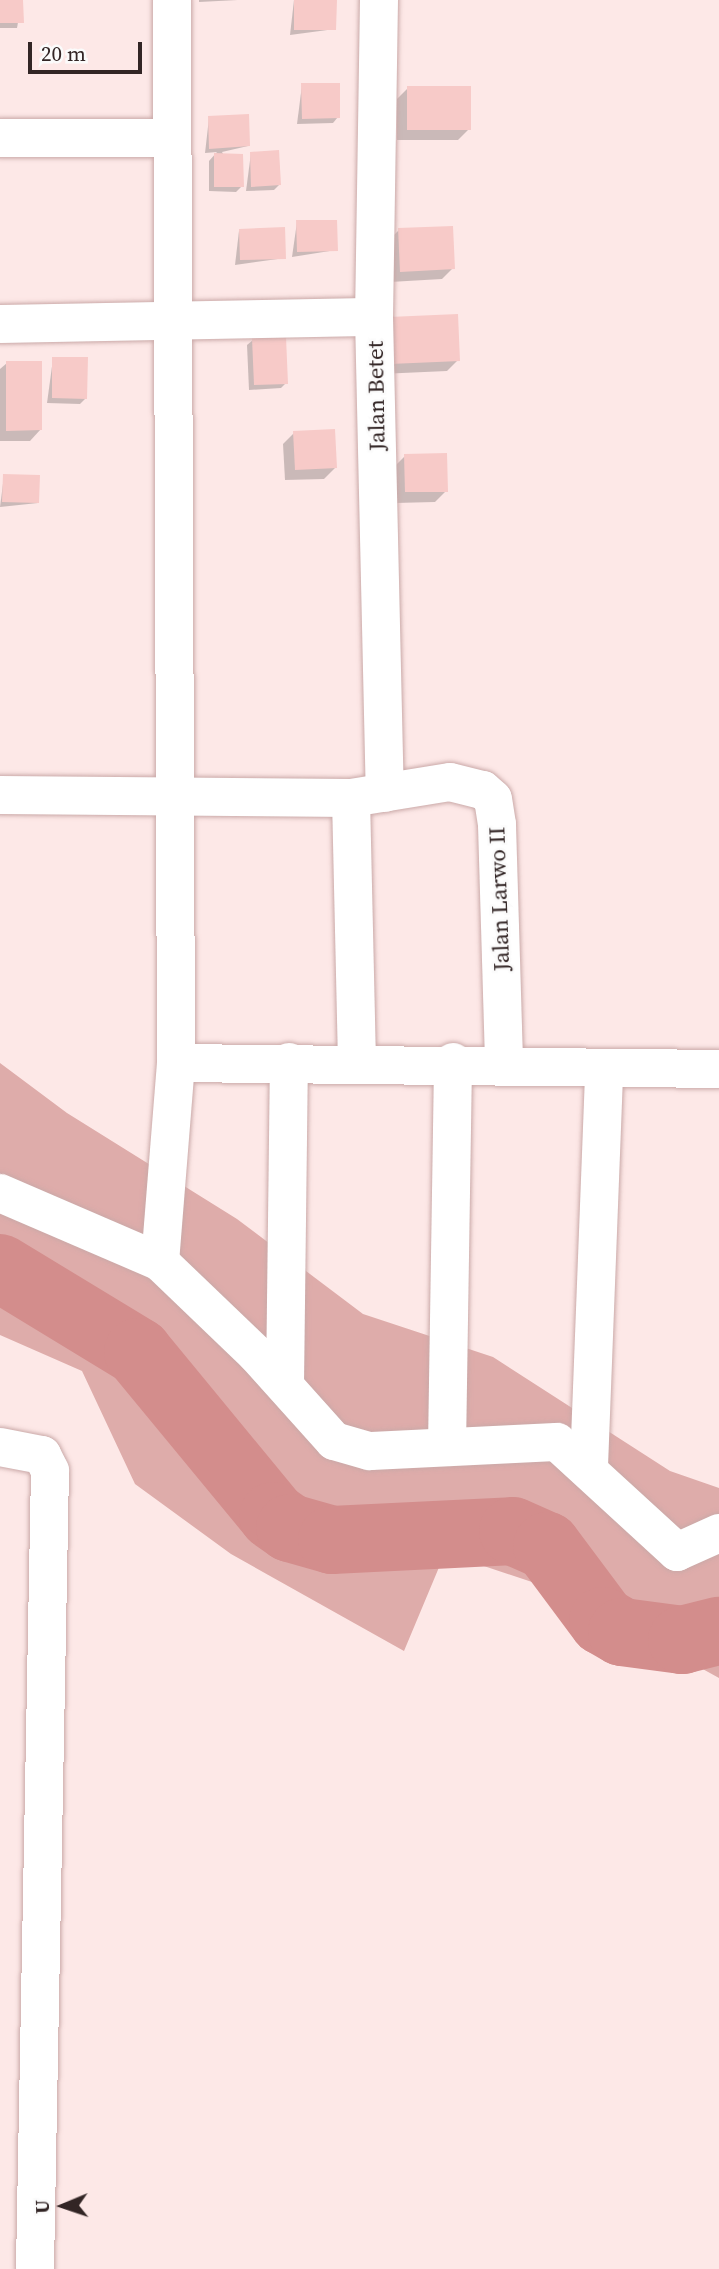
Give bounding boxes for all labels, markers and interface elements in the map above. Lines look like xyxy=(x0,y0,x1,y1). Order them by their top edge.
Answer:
scale bar xyxy=(32,28,145,72)
text: 20 m xyxy=(41,39,86,68)
street label: Jalan Betet xyxy=(361,341,391,451)
street label: Jalan Larwo II xyxy=(483,826,515,972)
north arrow xyxy=(28,2171,98,2241)
text: U xyxy=(29,2199,55,2214)

